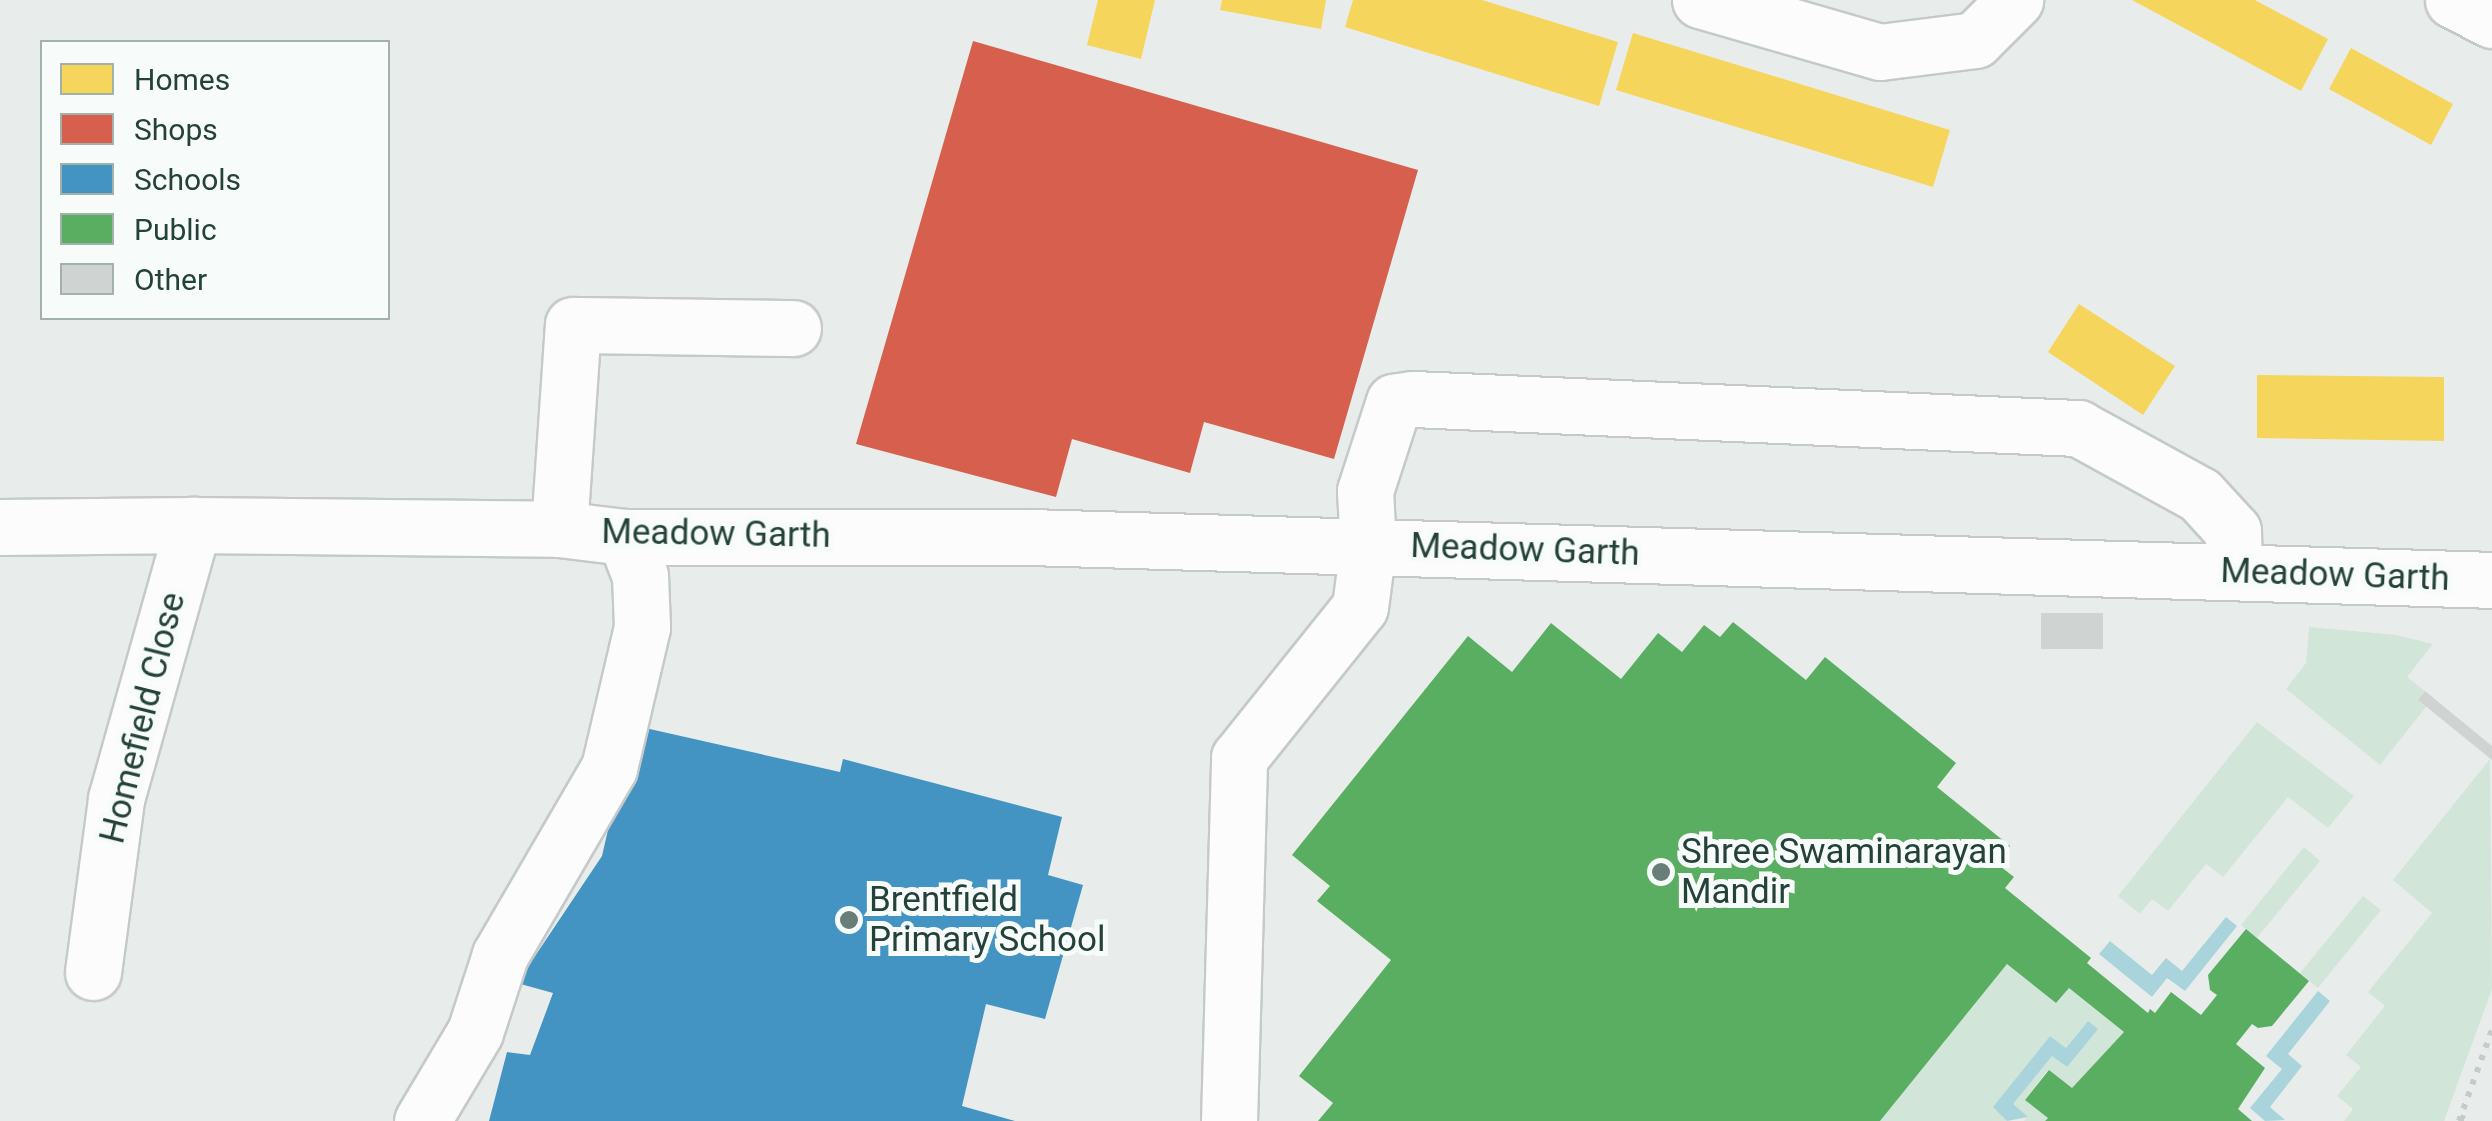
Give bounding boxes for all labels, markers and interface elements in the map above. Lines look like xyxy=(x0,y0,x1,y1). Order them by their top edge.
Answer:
legend xyxy=(40,40,390,320)
text: Homes xyxy=(134,62,230,97)
text: Shops xyxy=(134,112,218,147)
text: Schools xyxy=(134,162,241,197)
text: Public xyxy=(134,212,217,247)
text: Other xyxy=(134,262,207,297)
street label: Meadow Garth xyxy=(601,511,831,557)
street label: Meadow Garth xyxy=(1410,525,1640,575)
street label: Meadow Garth xyxy=(2220,550,2450,600)
street label: Homefield Close xyxy=(92,588,194,848)
place label: Shree Swaminarayan Mandir xyxy=(1681,831,2007,913)
marker: Shree Swaminarayan Mandir xyxy=(1650,861,1672,883)
place label: Brentfield Primary School xyxy=(869,879,1105,961)
marker: Brentfield Primary School xyxy=(838,909,860,931)

